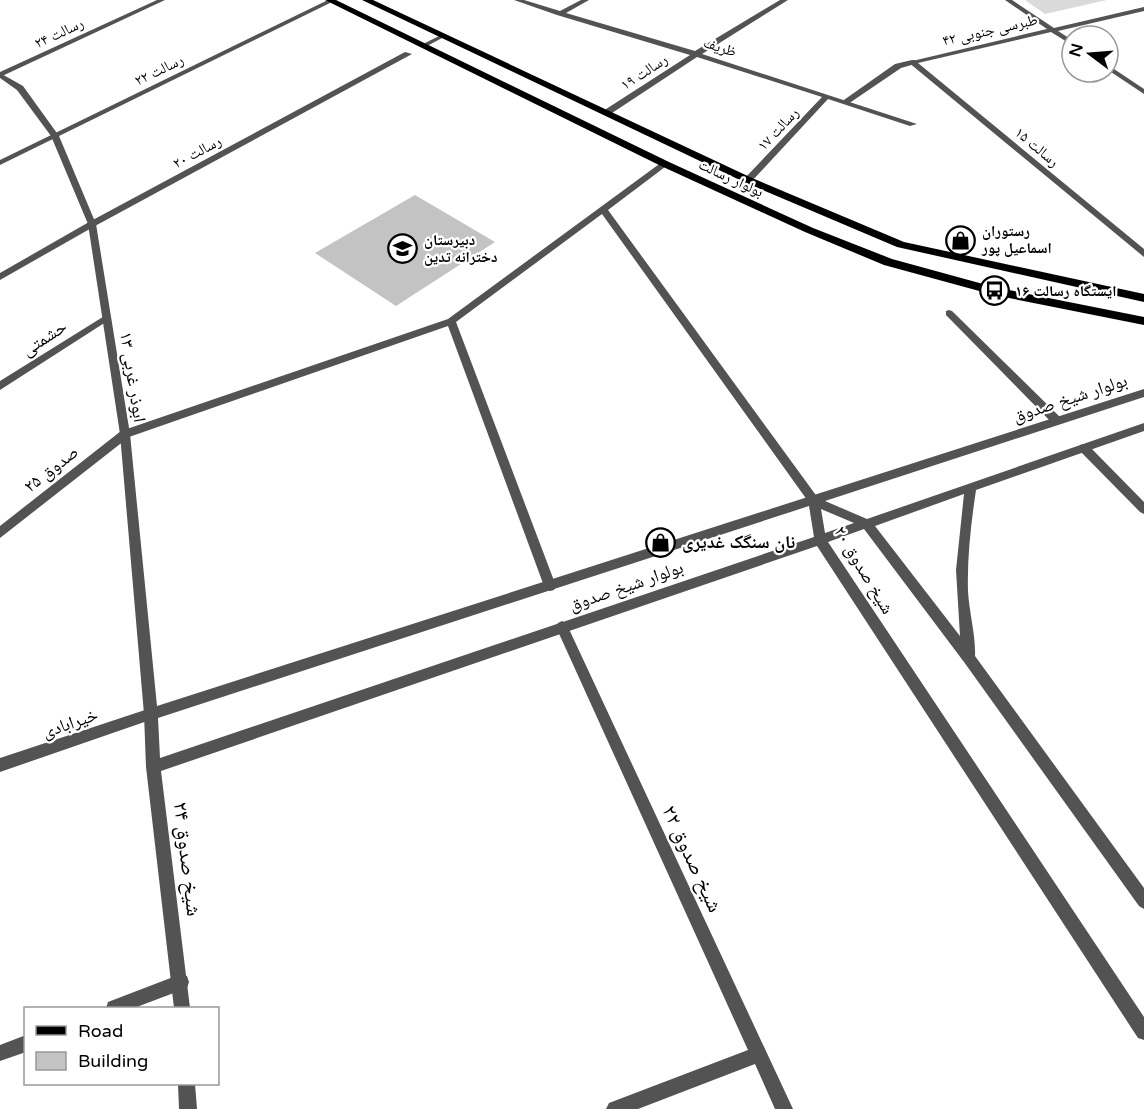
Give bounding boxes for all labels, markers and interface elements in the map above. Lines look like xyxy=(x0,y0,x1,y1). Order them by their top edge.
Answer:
street label: طبرسی جنوبی ۴۲ xyxy=(941,10,1040,51)
street label: رسالت ۲۴ xyxy=(32,14,87,52)
north arrow xyxy=(1060,24,1120,84)
street label: ظریف xyxy=(701,33,739,61)
text: N xyxy=(1065,41,1088,59)
street label: رسالت ۲۲ xyxy=(132,50,187,90)
street label: رسالت ۱۹ xyxy=(617,50,671,94)
street label: رسالت ۱۷ xyxy=(754,104,803,154)
street label: رسالت ۱۵ xyxy=(1011,123,1063,171)
street label: رسالت ۲۰ xyxy=(170,132,224,172)
street label: بولوار رسالت xyxy=(696,155,766,201)
place label: رستوران اسماعیل پور xyxy=(981,222,1052,257)
shop icon: رستوران اسماعیل پور xyxy=(945,224,977,256)
place label: دبیرستان دخترانه تدین xyxy=(424,231,497,266)
school or university icon: دبیرستان دخترانه تدین xyxy=(387,233,419,265)
bus stop icon: ایستگاه رسالت ۱۶ xyxy=(978,275,1010,307)
place label: ایستگاه رسالت ۱۶ xyxy=(1015,282,1116,300)
street label: حشمتی xyxy=(17,315,71,361)
street label: ابوذر غربی ۱۳ xyxy=(115,330,151,424)
street label: بولوار شیخ صدوق xyxy=(1010,369,1130,428)
street label: صدوق ۲۵ xyxy=(19,441,83,497)
street label: شیخ صدوق ۲۰ xyxy=(828,522,899,618)
shop icon: نان سنگک غدیری xyxy=(645,526,677,558)
place label: نان سنگک غدیری xyxy=(682,531,795,553)
street label: بولوار شیخ صدوق xyxy=(566,556,686,617)
street label: خیرابادی xyxy=(39,703,101,743)
street label: شیخ صدوق ۲۴ xyxy=(168,800,206,918)
street label: شیخ صدوق ۲۲ xyxy=(656,802,728,916)
legend xyxy=(24,1007,219,1085)
text: Road xyxy=(78,1020,123,1042)
text: Building xyxy=(78,1050,148,1072)

